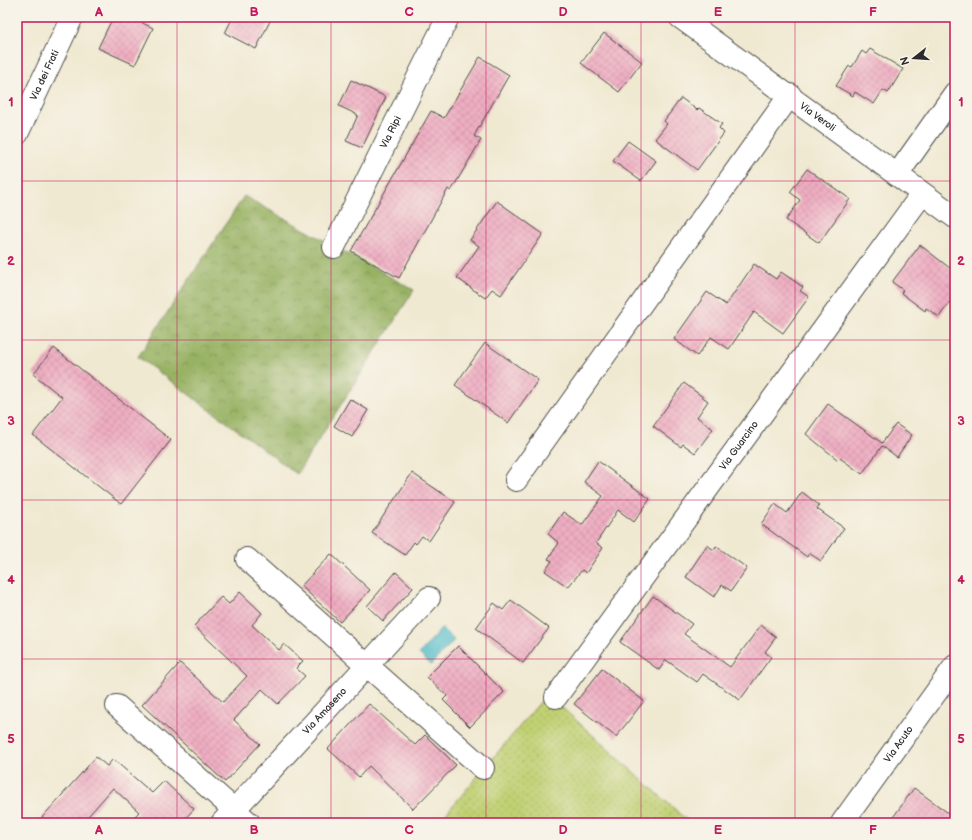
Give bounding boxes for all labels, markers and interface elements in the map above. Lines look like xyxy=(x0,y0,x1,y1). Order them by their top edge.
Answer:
text: A xyxy=(94,4,103,20)
text: B xyxy=(249,4,259,20)
text: C xyxy=(404,4,414,20)
text: D xyxy=(558,4,568,20)
text: E xyxy=(714,4,723,20)
text: F xyxy=(869,4,877,20)
north arrow xyxy=(894,38,934,78)
street label: Via dei Frati xyxy=(28,48,62,102)
text: N xyxy=(897,55,912,67)
text: 1 xyxy=(8,94,14,110)
text: 1 xyxy=(958,94,964,110)
street label: Via Veroli xyxy=(797,100,838,134)
street label: Via Ripi xyxy=(378,114,404,150)
text: 2 xyxy=(7,253,15,269)
text: 2 xyxy=(957,253,965,269)
text: 3 xyxy=(7,413,15,429)
text: 3 xyxy=(957,413,965,429)
street label: Via Guarcino xyxy=(717,418,761,473)
text: 4 xyxy=(7,572,15,588)
text: 4 xyxy=(957,572,965,588)
street label: Via Amaseno xyxy=(300,685,350,737)
street label: Via Acuto xyxy=(881,723,916,765)
text: 5 xyxy=(7,731,15,747)
text: 5 xyxy=(957,731,965,747)
text: A xyxy=(94,822,103,838)
text: B xyxy=(249,822,259,838)
text: C xyxy=(404,822,414,838)
text: D xyxy=(558,822,568,838)
text: E xyxy=(714,822,723,838)
text: F xyxy=(869,822,877,838)

